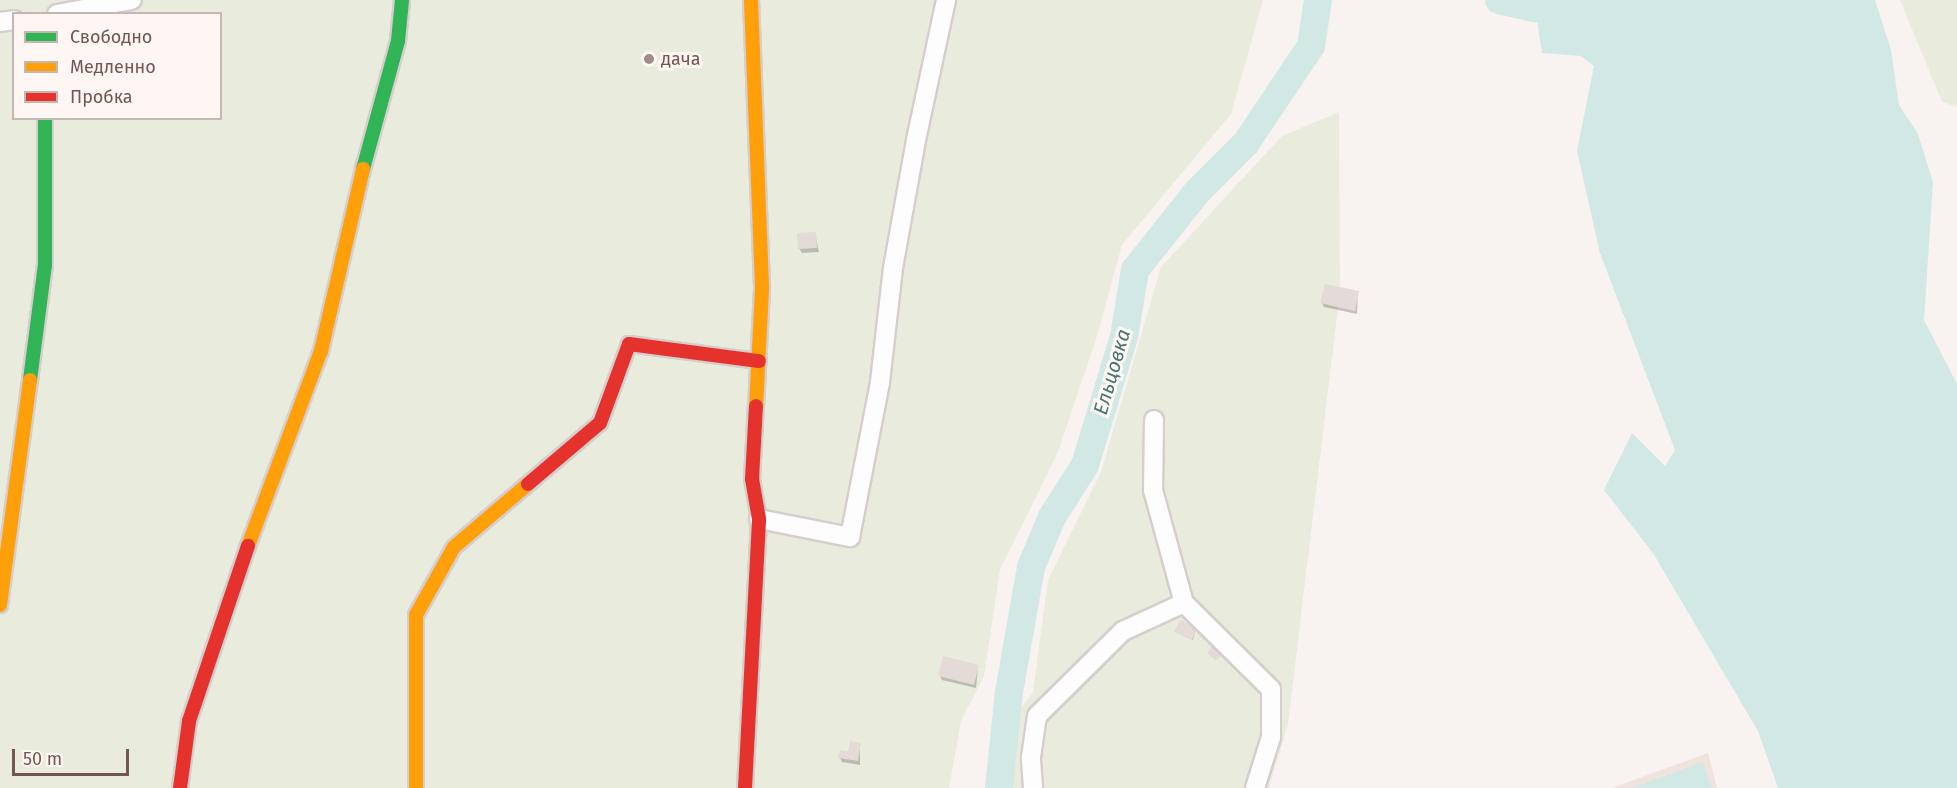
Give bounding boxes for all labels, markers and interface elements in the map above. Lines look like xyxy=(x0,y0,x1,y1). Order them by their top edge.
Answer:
legend xyxy=(12,12,222,120)
text: Свободно xyxy=(70,26,152,48)
place label: дача xyxy=(661,48,701,70)
marker: дача xyxy=(642,52,656,66)
text: Медленно xyxy=(70,56,156,78)
text: Пробка xyxy=(70,86,133,108)
water label: Ельцовка xyxy=(1088,326,1136,418)
scale bar xyxy=(15,737,132,775)
text: 50 m xyxy=(23,748,62,770)

